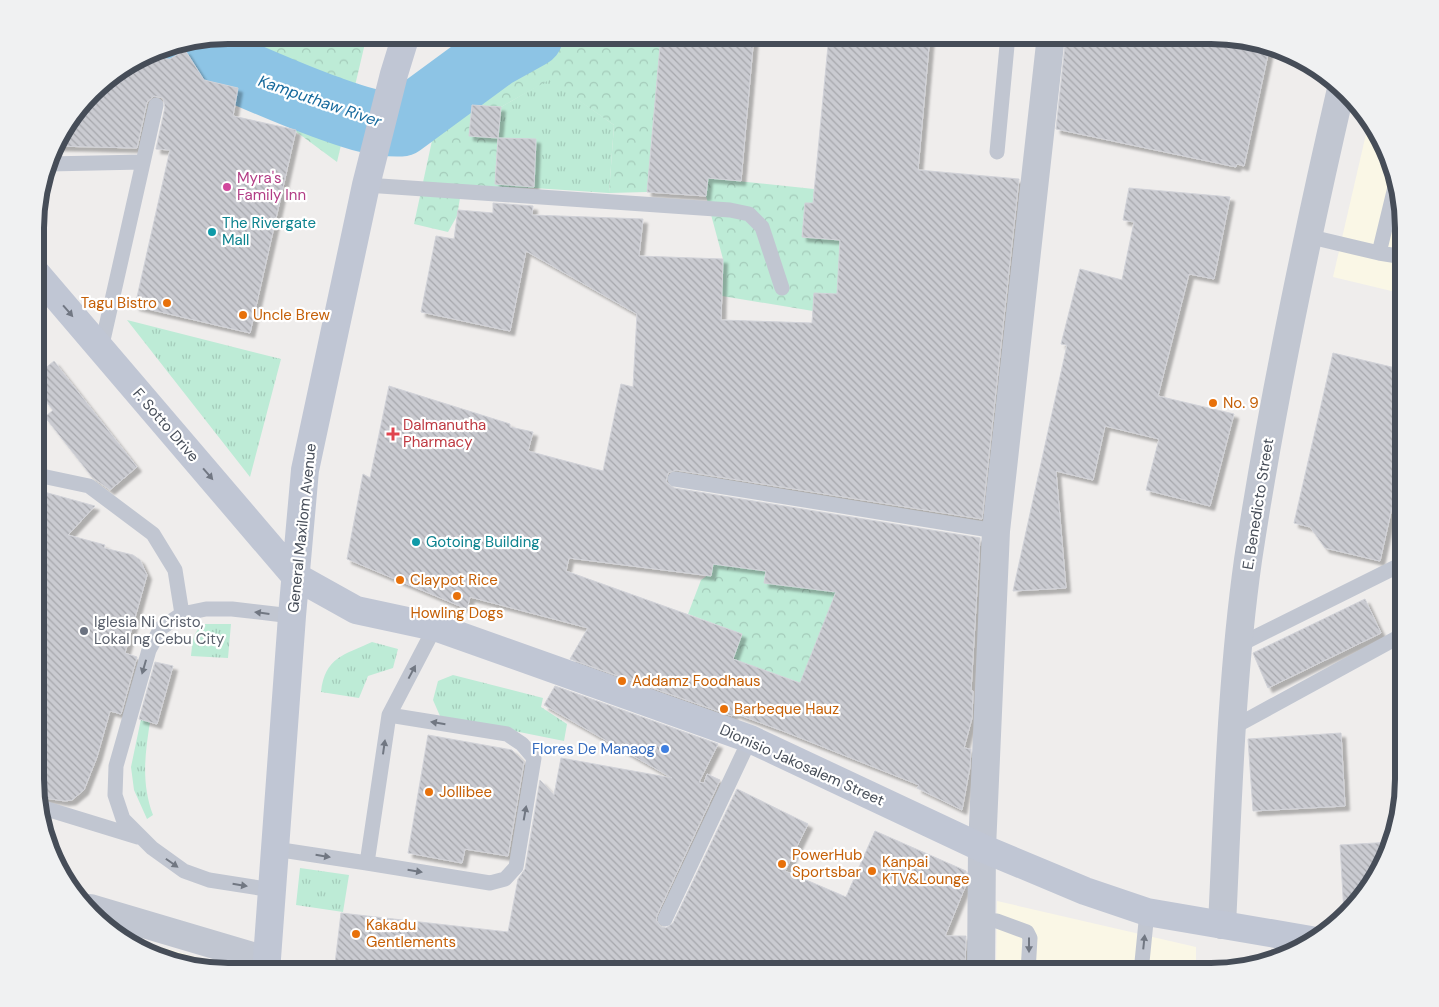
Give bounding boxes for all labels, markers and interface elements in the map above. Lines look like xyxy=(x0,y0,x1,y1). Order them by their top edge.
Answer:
water label: Kamputhaw River xyxy=(256,70,385,132)
place label: Myra's Family Inn xyxy=(237,168,306,205)
marker: Myra's Family Inn xyxy=(221,181,233,193)
place label: The Rivergate Mall xyxy=(222,213,316,250)
marker: The Rivergate Mall xyxy=(206,226,218,238)
place label: Tagu Bistro xyxy=(81,293,157,313)
marker: Tagu Bistro xyxy=(161,297,173,309)
one-way arrow xyxy=(63,304,74,317)
place label: Uncle Brew xyxy=(253,305,330,325)
marker: Uncle Brew xyxy=(237,309,249,321)
street label: F. Sotto Drive xyxy=(128,384,204,466)
place label: No. 9 xyxy=(1223,393,1259,413)
marker: No. 9 xyxy=(1207,397,1219,409)
place label: Dalmanutha Pharmacy xyxy=(403,415,486,452)
marker: Dalmanutha Pharmacy xyxy=(387,428,399,440)
street label: E. Benedicto Street xyxy=(1238,437,1278,571)
street label: General Maxilom Avenue xyxy=(283,442,321,614)
one-way arrow xyxy=(203,467,214,480)
place label: Gotoing Building xyxy=(426,532,540,552)
marker: Gotoing Building xyxy=(410,536,422,548)
place label: Claypot Rice xyxy=(410,570,498,590)
marker: Claypot Rice xyxy=(394,574,406,586)
marker: Howling Dogs xyxy=(451,590,463,602)
place label: Howling Dogs xyxy=(411,603,504,623)
one-way arrow xyxy=(254,608,270,616)
place label: Iglesia Ni Cristo, Lokal ng Cebu City xyxy=(94,612,225,649)
marker: Iglesia Ni Cristo, Lokal ng Cebu City xyxy=(78,625,90,637)
one-way arrow xyxy=(140,659,148,675)
one-way arrow xyxy=(407,665,416,678)
place label: Addamz Foodhaus xyxy=(632,671,761,691)
marker: Addamz Foodhaus xyxy=(616,675,628,687)
place label: Barbeque Hauz xyxy=(734,699,839,719)
marker: Barbeque Hauz xyxy=(718,703,730,715)
one-way arrow xyxy=(429,718,445,726)
street label: Dionisio Jakosalem Street xyxy=(717,720,888,810)
one-way arrow xyxy=(380,738,388,754)
place label: Flores De Manaog xyxy=(532,739,655,759)
marker: Flores De Manaog xyxy=(659,743,671,755)
place label: Jollibee xyxy=(439,782,492,802)
marker: Jollibee xyxy=(423,786,435,798)
one-way arrow xyxy=(522,804,530,820)
place label: PowerHub Sportsbar xyxy=(792,845,862,882)
one-way arrow xyxy=(315,852,331,860)
place label: Kanpai KTV&Lounge xyxy=(882,852,970,889)
one-way arrow xyxy=(165,858,179,868)
marker: PowerHub Sportsbar xyxy=(776,858,788,870)
marker: Kanpai KTV&Lounge xyxy=(866,865,878,877)
one-way arrow xyxy=(408,867,424,875)
one-way arrow xyxy=(233,881,249,889)
place label: Kakadu Gentlements xyxy=(366,915,456,952)
marker: Kakadu Gentlements xyxy=(350,928,362,940)
one-way arrow xyxy=(1140,934,1148,950)
one-way arrow xyxy=(1025,938,1033,954)

